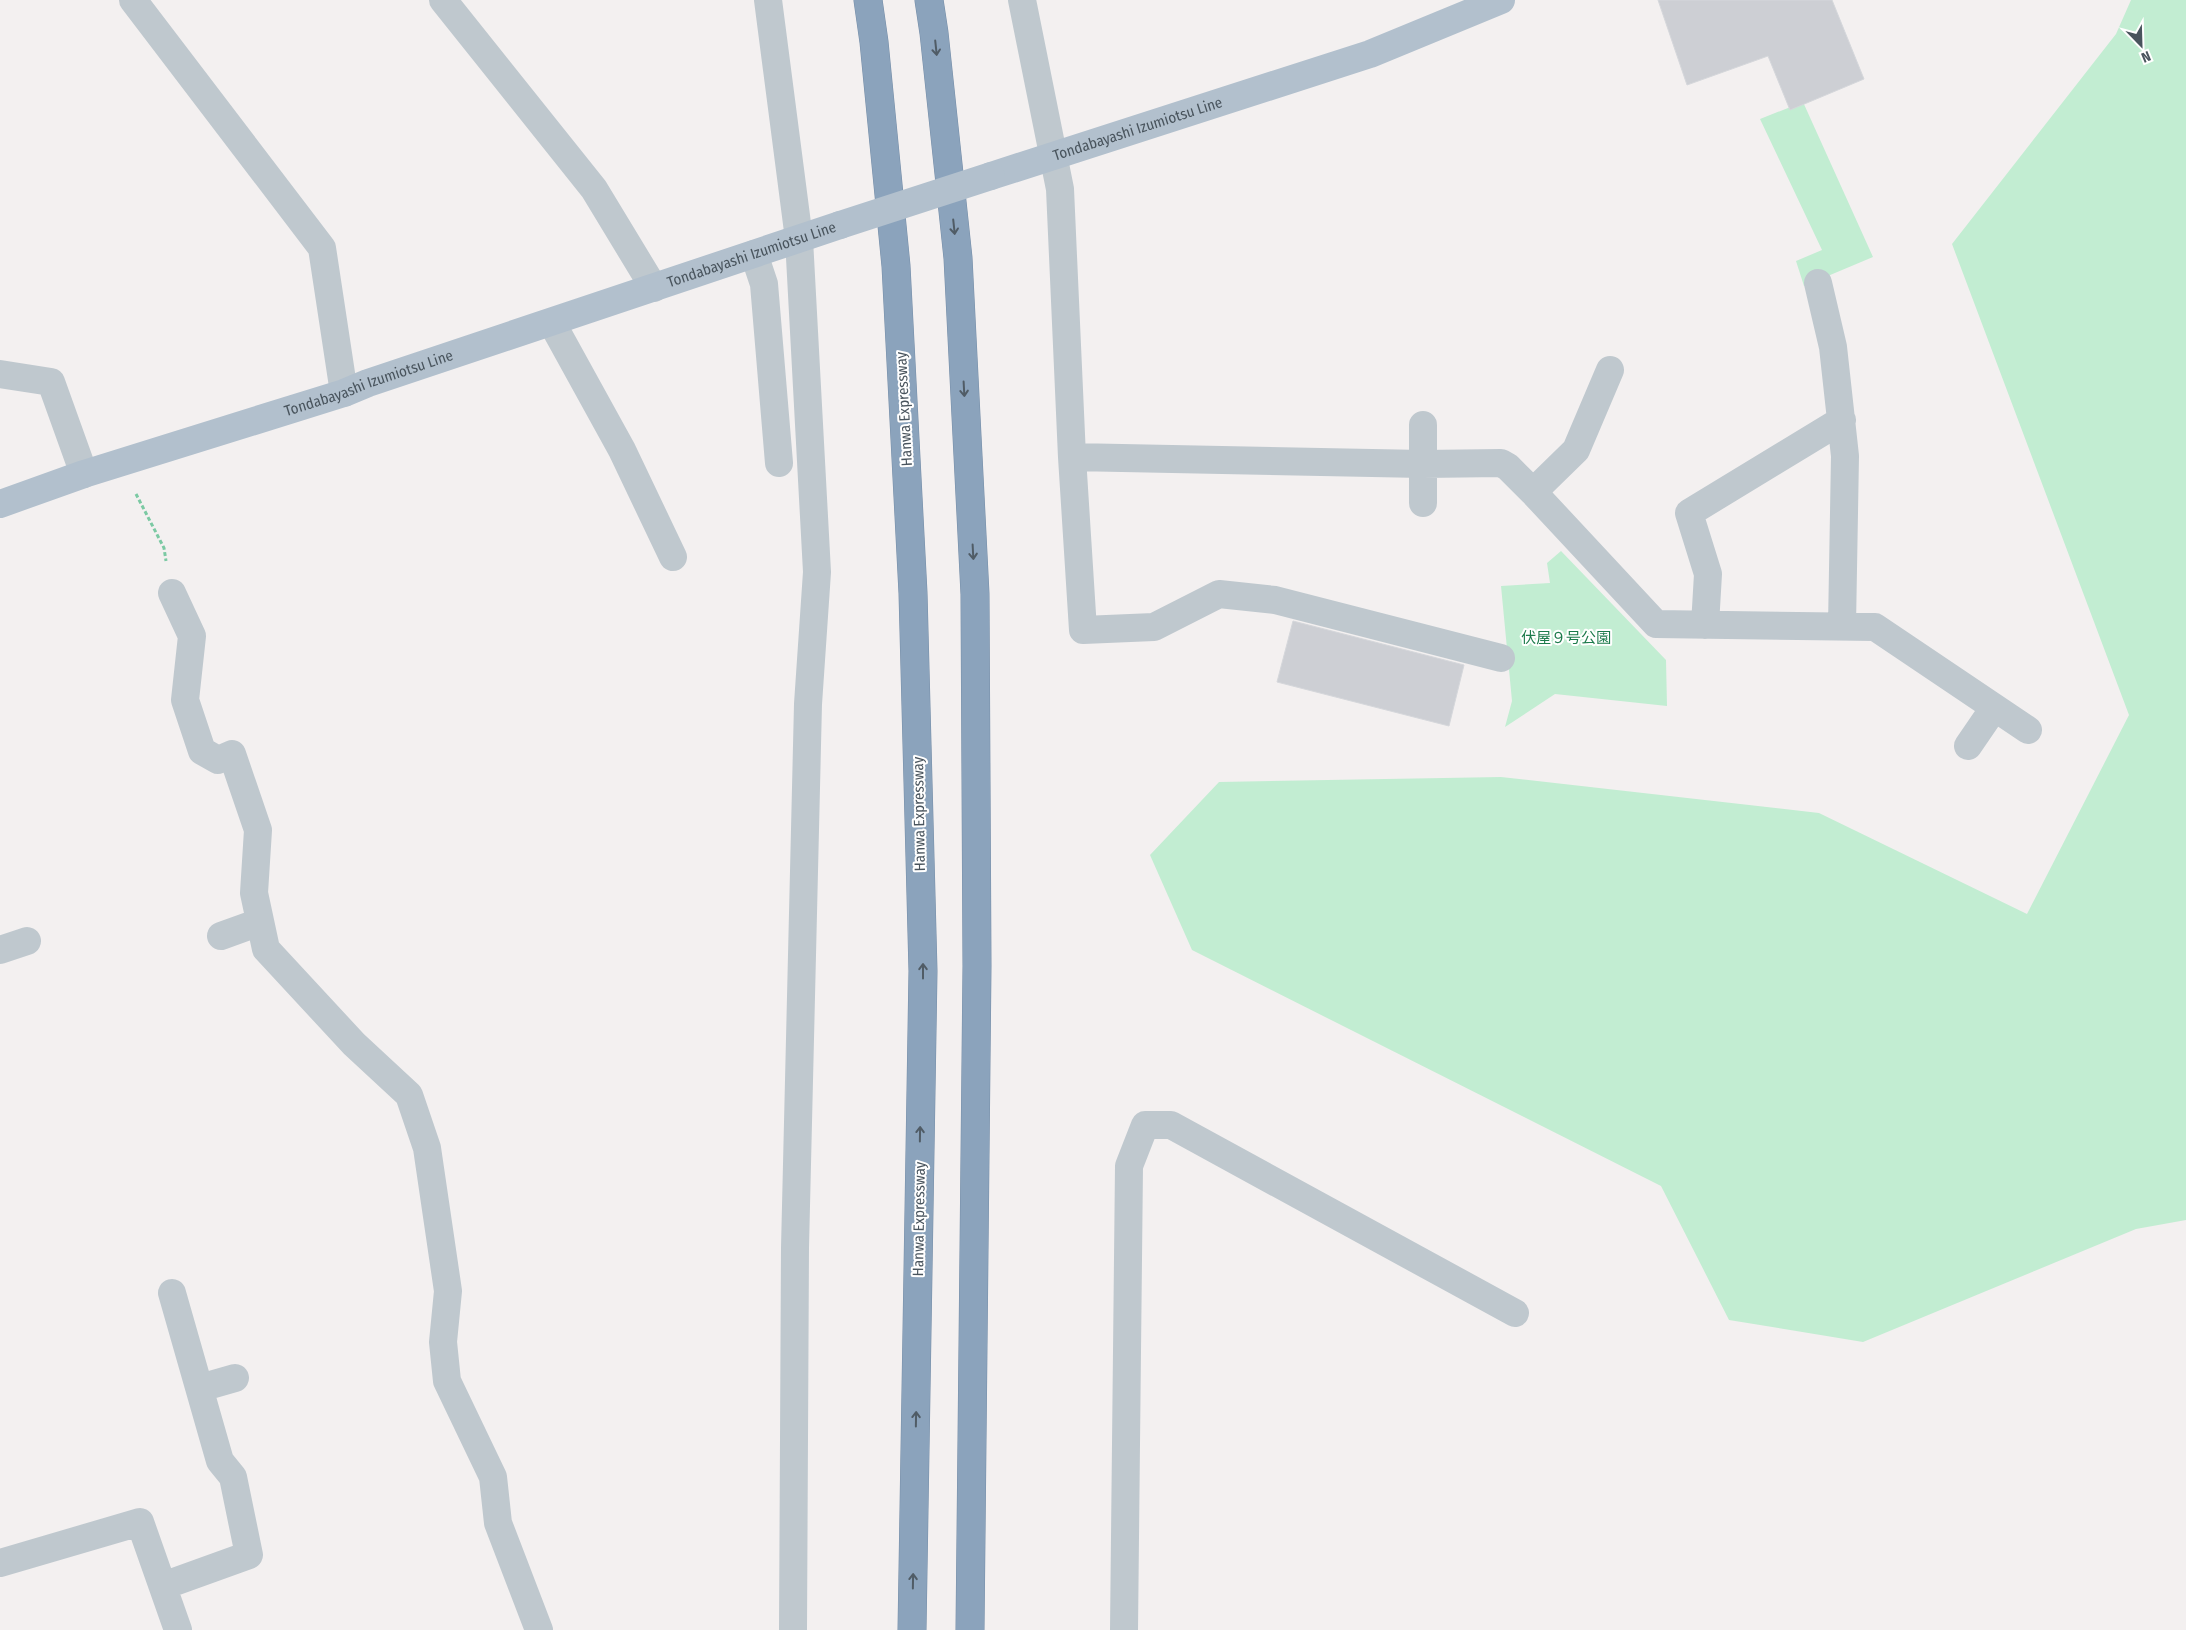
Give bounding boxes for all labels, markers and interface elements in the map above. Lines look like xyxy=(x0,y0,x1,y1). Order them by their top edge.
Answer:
north arrow xyxy=(2116,20,2166,70)
one-way arrow xyxy=(931,40,941,56)
text: N xyxy=(2139,47,2153,66)
street label: Tondabayashi Izumiotsu Line xyxy=(1051,93,1225,164)
street label: Tondabayashi Izumiotsu Line xyxy=(665,218,838,291)
one-way arrow xyxy=(950,219,959,235)
street label: Tondabayashi Izumiotsu Line xyxy=(282,346,455,420)
street label: Hanwa Expressway xyxy=(892,351,916,467)
one-way arrow xyxy=(960,381,969,397)
one-way arrow xyxy=(968,543,977,559)
park label: 伏屋９号公園 xyxy=(1521,629,1611,647)
street label: Hanwa Expressway xyxy=(909,756,929,871)
one-way arrow xyxy=(918,964,928,980)
one-way arrow xyxy=(915,1126,925,1142)
street label: Hanwa Expressway xyxy=(909,1161,929,1276)
one-way arrow xyxy=(911,1411,921,1428)
one-way arrow xyxy=(908,1574,918,1590)

